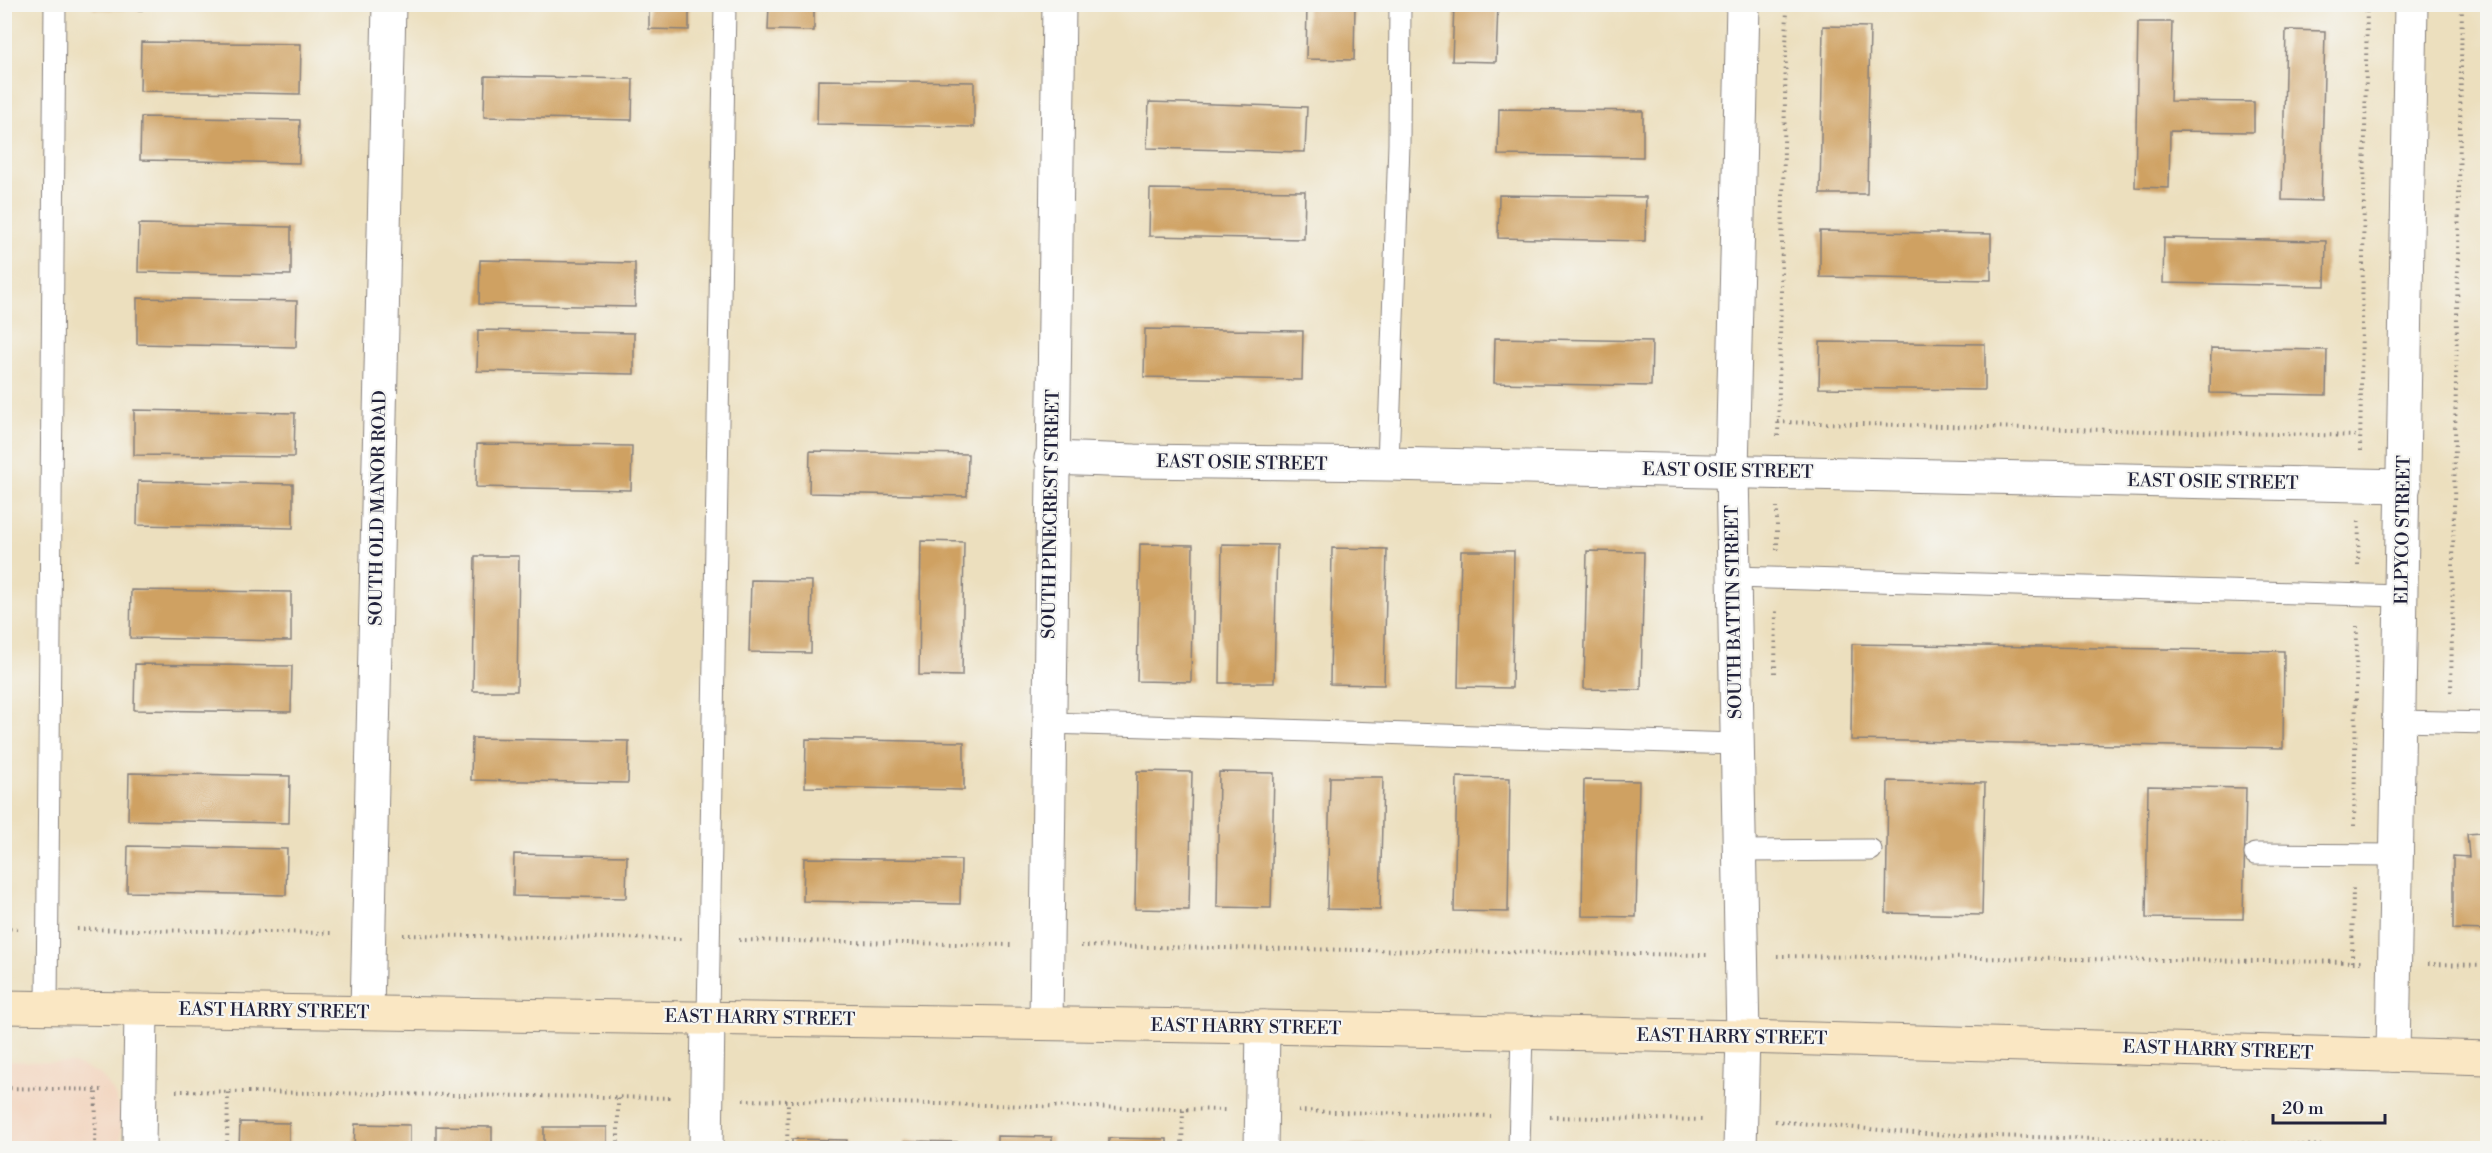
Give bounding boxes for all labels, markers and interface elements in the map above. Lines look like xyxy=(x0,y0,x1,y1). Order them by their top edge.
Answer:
street label: SOUTH PINECREST STREET xyxy=(1037,389,1065,639)
street label: SOUTH OLD MANOR ROAD xyxy=(364,390,392,626)
street label: EAST OSIE STREET xyxy=(1156,450,1328,476)
street label: ELPYCO STREET xyxy=(2390,455,2416,605)
street label: EAST OSIE STREET xyxy=(1642,458,1814,484)
street label: EAST OSIE STREET xyxy=(2127,469,2299,495)
street label: SOUTH BATTIN STREET xyxy=(1721,504,1747,719)
street label: EAST HARRY STREET xyxy=(178,998,370,1024)
street label: EAST HARRY STREET xyxy=(664,1005,856,1031)
street label: EAST HARRY STREET xyxy=(1150,1014,1342,1040)
street label: EAST HARRY STREET xyxy=(1636,1024,1828,1050)
street label: EAST HARRY STREET xyxy=(2122,1035,2314,1065)
scale bar xyxy=(2273,1087,2386,1125)
text: 20 m xyxy=(2282,1097,2324,1120)

